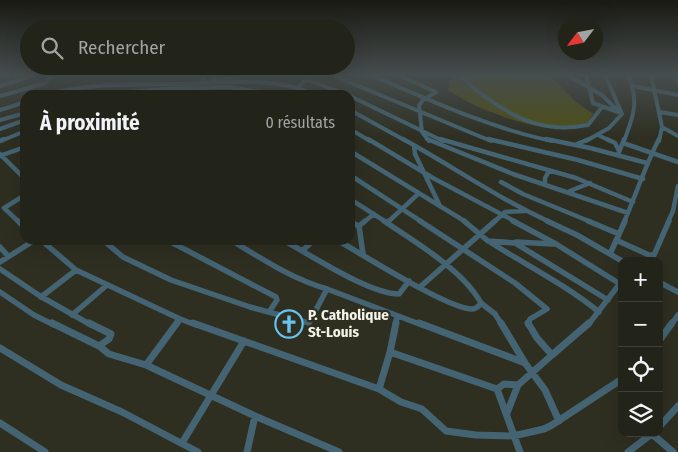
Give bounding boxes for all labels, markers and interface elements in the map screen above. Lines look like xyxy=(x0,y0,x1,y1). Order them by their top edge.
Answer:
north arrow xyxy=(558,15,603,60)
search box xyxy=(20,20,355,75)
icon: search xyxy=(38,34,66,62)
text: Rechercher xyxy=(78,36,165,59)
text: À proximité xyxy=(40,110,140,136)
text: 0 résultats xyxy=(265,113,335,132)
map controls xyxy=(618,257,663,437)
button: + xyxy=(618,257,663,302)
button: − xyxy=(618,302,663,347)
place label: P. Catholique St-Louis xyxy=(308,306,389,341)
church icon: P. Catholique St-Louis xyxy=(274,309,304,339)
button: locate xyxy=(618,347,663,392)
button: layers xyxy=(618,392,663,437)

